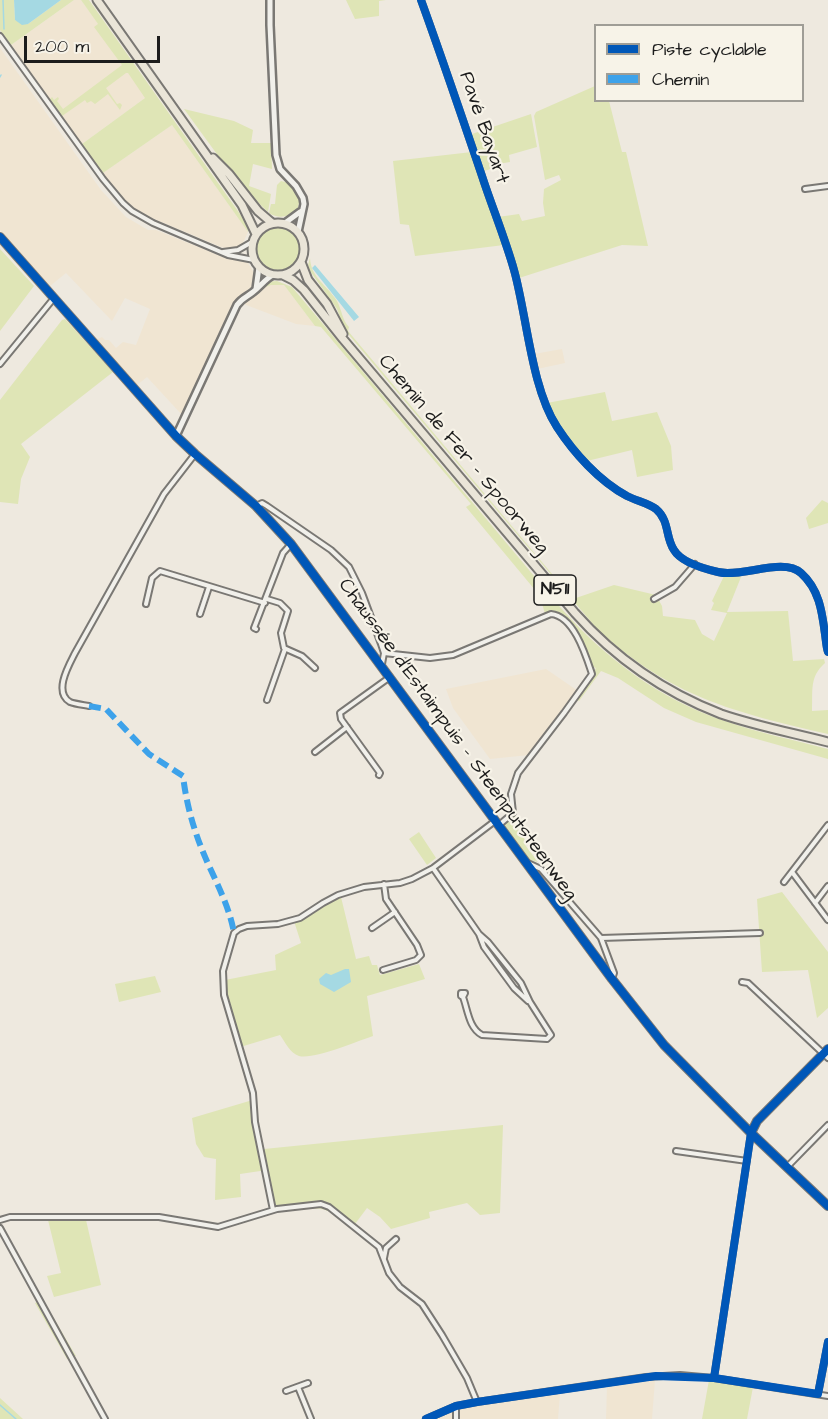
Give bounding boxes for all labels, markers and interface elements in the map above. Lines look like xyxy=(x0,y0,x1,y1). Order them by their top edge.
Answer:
scale bar xyxy=(27,24,164,62)
legend xyxy=(594,24,804,102)
text: 200 m xyxy=(35,34,89,59)
text: Piste cyclable xyxy=(652,37,767,62)
text: Chemin xyxy=(652,67,709,92)
street label: Pavé Bayart xyxy=(453,69,513,187)
street label: Chemin de Fer - Spoorweg xyxy=(372,350,554,560)
street label: Chaussée d'Estaimpuis - Steenputsteenweg xyxy=(332,574,582,906)
road number: N511 xyxy=(534,575,576,605)

